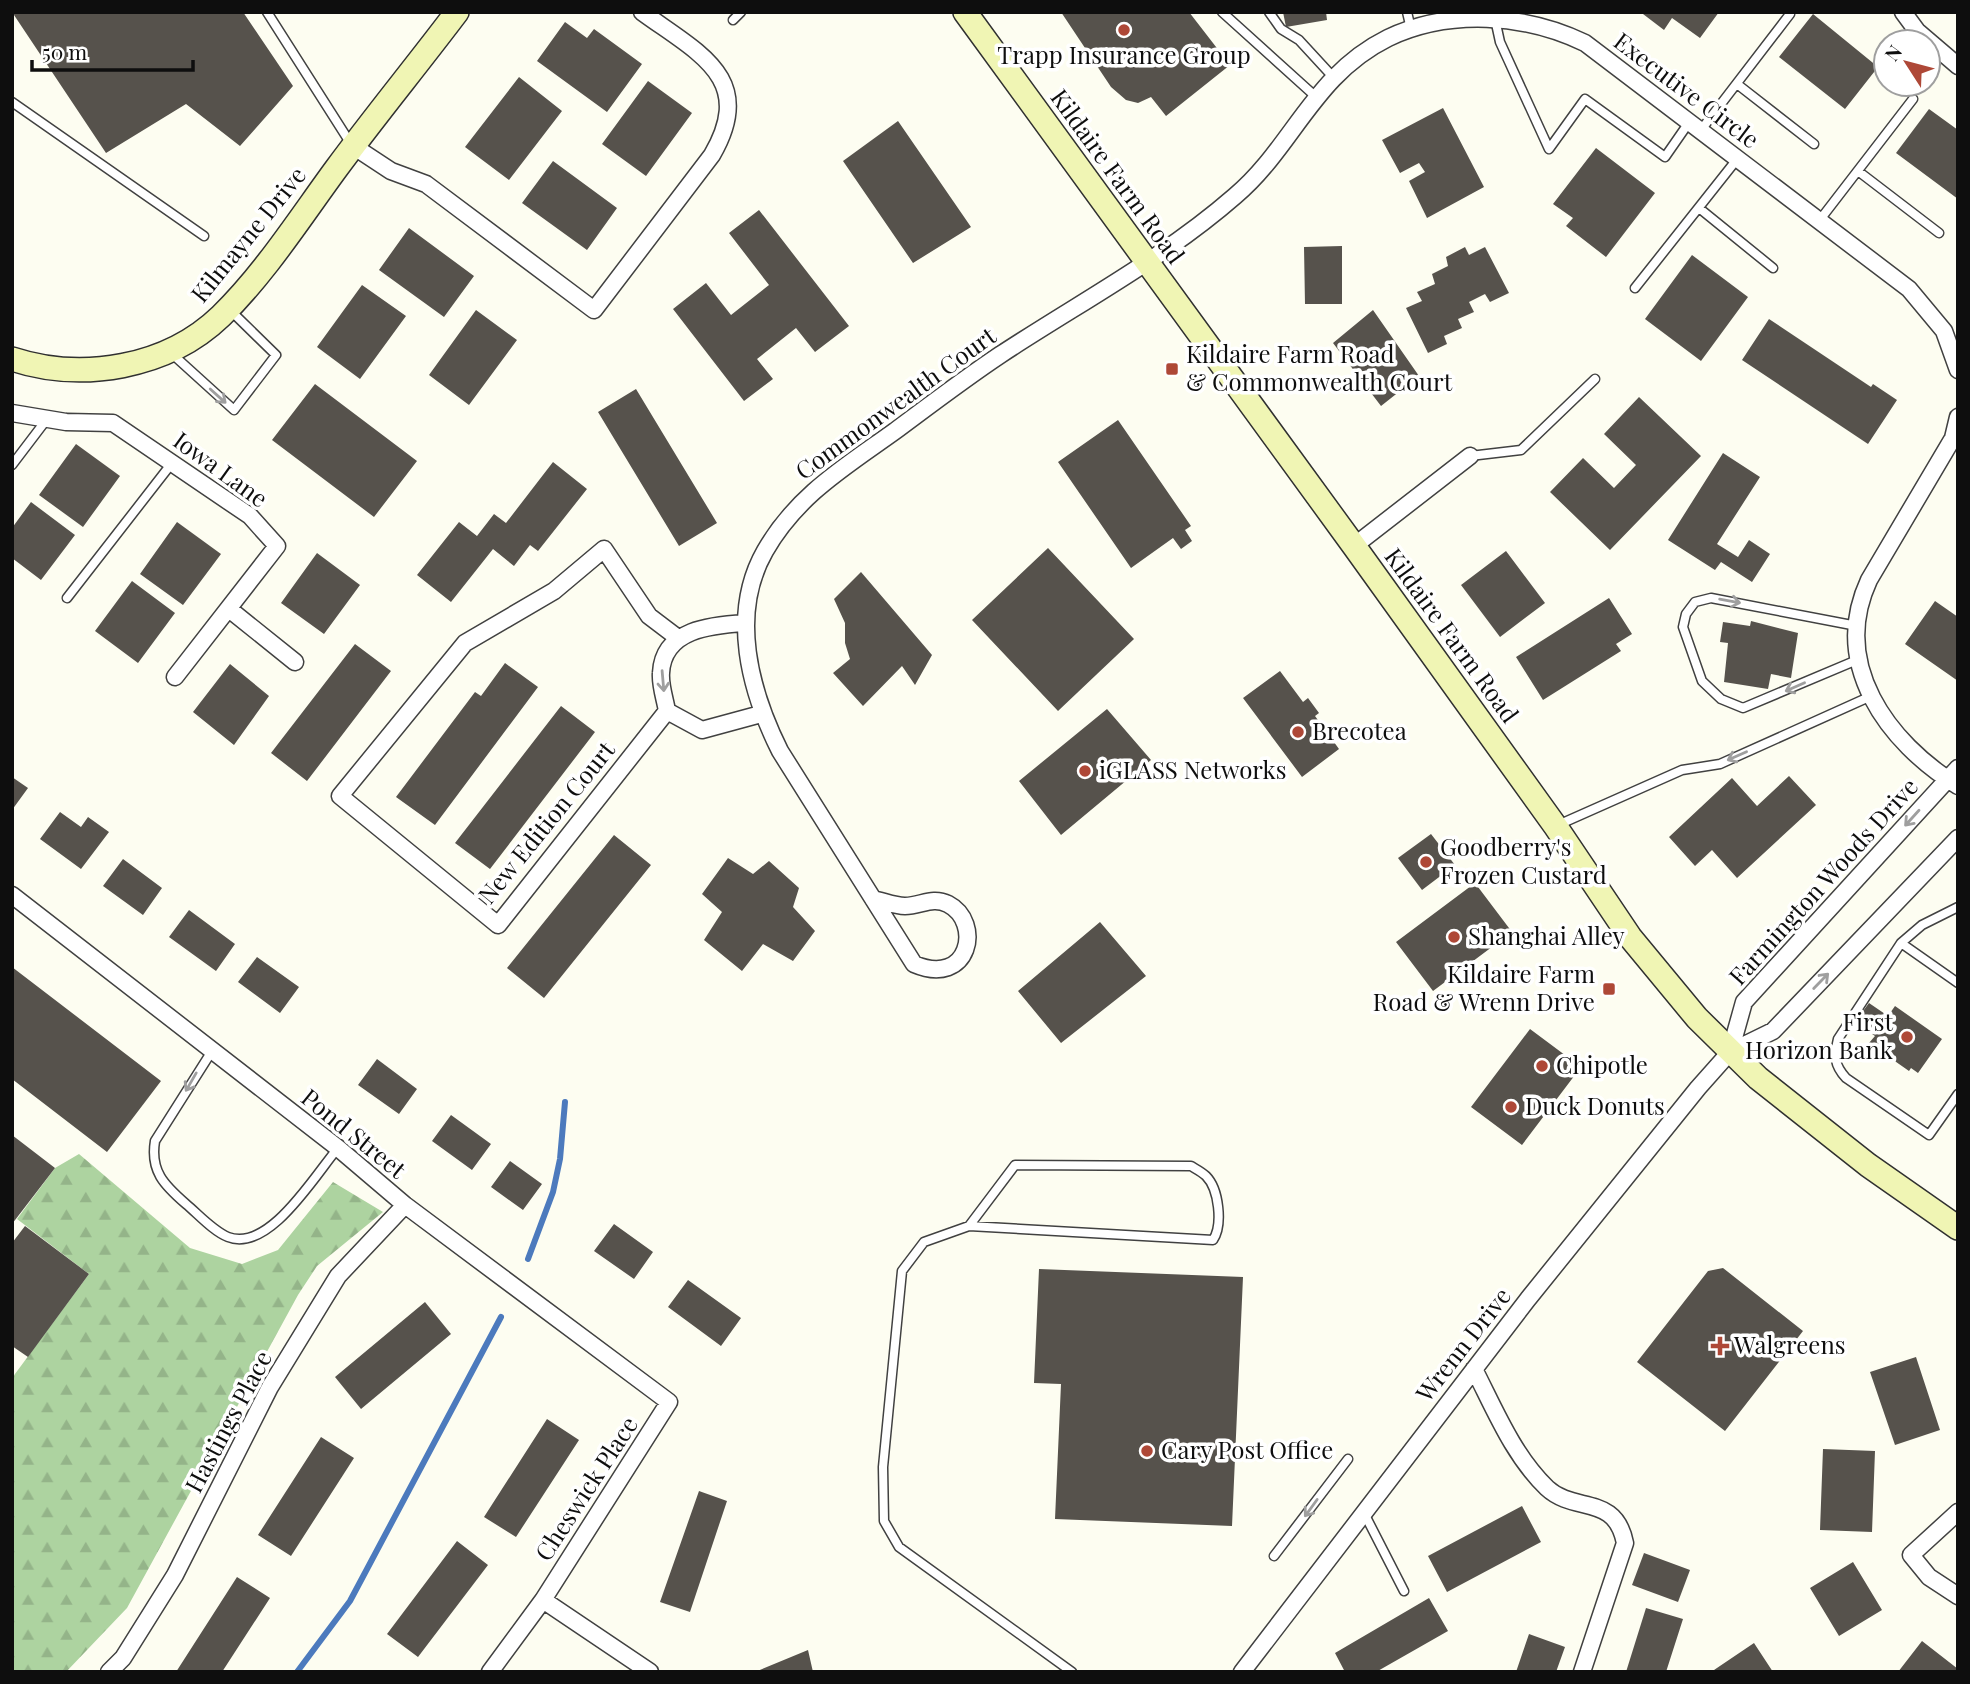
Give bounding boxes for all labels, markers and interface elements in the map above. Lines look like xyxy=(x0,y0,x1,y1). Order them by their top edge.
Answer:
marker: Trapp Insurance Group xyxy=(1116,22,1132,38)
street label: Executive Circle xyxy=(1608,24,1766,154)
scale bar xyxy=(32,28,192,72)
north arrow xyxy=(1872,28,1942,98)
text: 50 m xyxy=(42,37,88,65)
place label: Trapp Insurance Group xyxy=(997,38,1251,70)
text: N xyxy=(1878,39,1907,66)
street label: Kildaire Farm Road xyxy=(1044,82,1193,270)
street label: Kilmayne Drive xyxy=(183,159,312,308)
street label: Commonwealth Court xyxy=(788,319,1002,486)
place label: Kildaire Farm Road & Commonwealth Court xyxy=(1186,337,1453,397)
marker: Kildaire Farm Road & Commonwealth Court xyxy=(1164,361,1180,377)
one-way arrow xyxy=(209,388,227,404)
street label: Iowa Lane xyxy=(168,423,275,513)
street label: Kildaire Farm Road xyxy=(1378,541,1527,729)
one-way arrow xyxy=(1718,595,1741,608)
one-way arrow xyxy=(657,669,670,692)
one-way arrow xyxy=(1785,681,1806,694)
place label: Brecotea xyxy=(1312,714,1407,746)
marker: Brecotea xyxy=(1290,724,1306,740)
street label: New Edition Court xyxy=(470,734,621,909)
one-way arrow xyxy=(1727,750,1749,763)
place label: iGLASS Networks xyxy=(1099,753,1287,785)
marker: iGLASS Networks xyxy=(1077,763,1093,779)
street label: Farmington Woods Drive xyxy=(1721,770,1924,991)
one-way arrow xyxy=(1904,809,1920,827)
place label: Goodberry's Frozen Custard xyxy=(1440,830,1607,890)
marker: Goodberry's Frozen Custard xyxy=(1418,854,1434,870)
place label: Shanghai Alley xyxy=(1468,919,1625,951)
marker: Shanghai Alley xyxy=(1446,929,1462,945)
place label: Kildaire Farm Road & Wrenn Drive xyxy=(1373,957,1595,1017)
one-way arrow xyxy=(1813,973,1830,990)
marker: Kildaire Farm Road & Wrenn Drive xyxy=(1601,981,1617,997)
place label: First Horizon Bank xyxy=(1745,1005,1894,1065)
marker: First Horizon Bank xyxy=(1899,1029,1915,1045)
place label: Chipotle xyxy=(1556,1048,1648,1080)
marker: Chipotle xyxy=(1534,1058,1550,1074)
one-way arrow xyxy=(184,1071,198,1091)
street label: Pond Street xyxy=(295,1080,414,1185)
place label: Duck Donuts xyxy=(1525,1089,1665,1121)
marker: Duck Donuts xyxy=(1503,1099,1519,1115)
street label: Wrenn Drive xyxy=(1407,1280,1517,1408)
place label: Walgreens xyxy=(1733,1328,1846,1360)
marker: Walgreens xyxy=(1712,1338,1728,1354)
street label: Hastings Place xyxy=(176,1345,278,1497)
street label: Cheswick Place xyxy=(527,1410,644,1566)
place label: Cary Post Office xyxy=(1161,1433,1333,1465)
marker: Cary Post Office xyxy=(1139,1443,1155,1459)
one-way arrow xyxy=(1304,1498,1319,1516)

